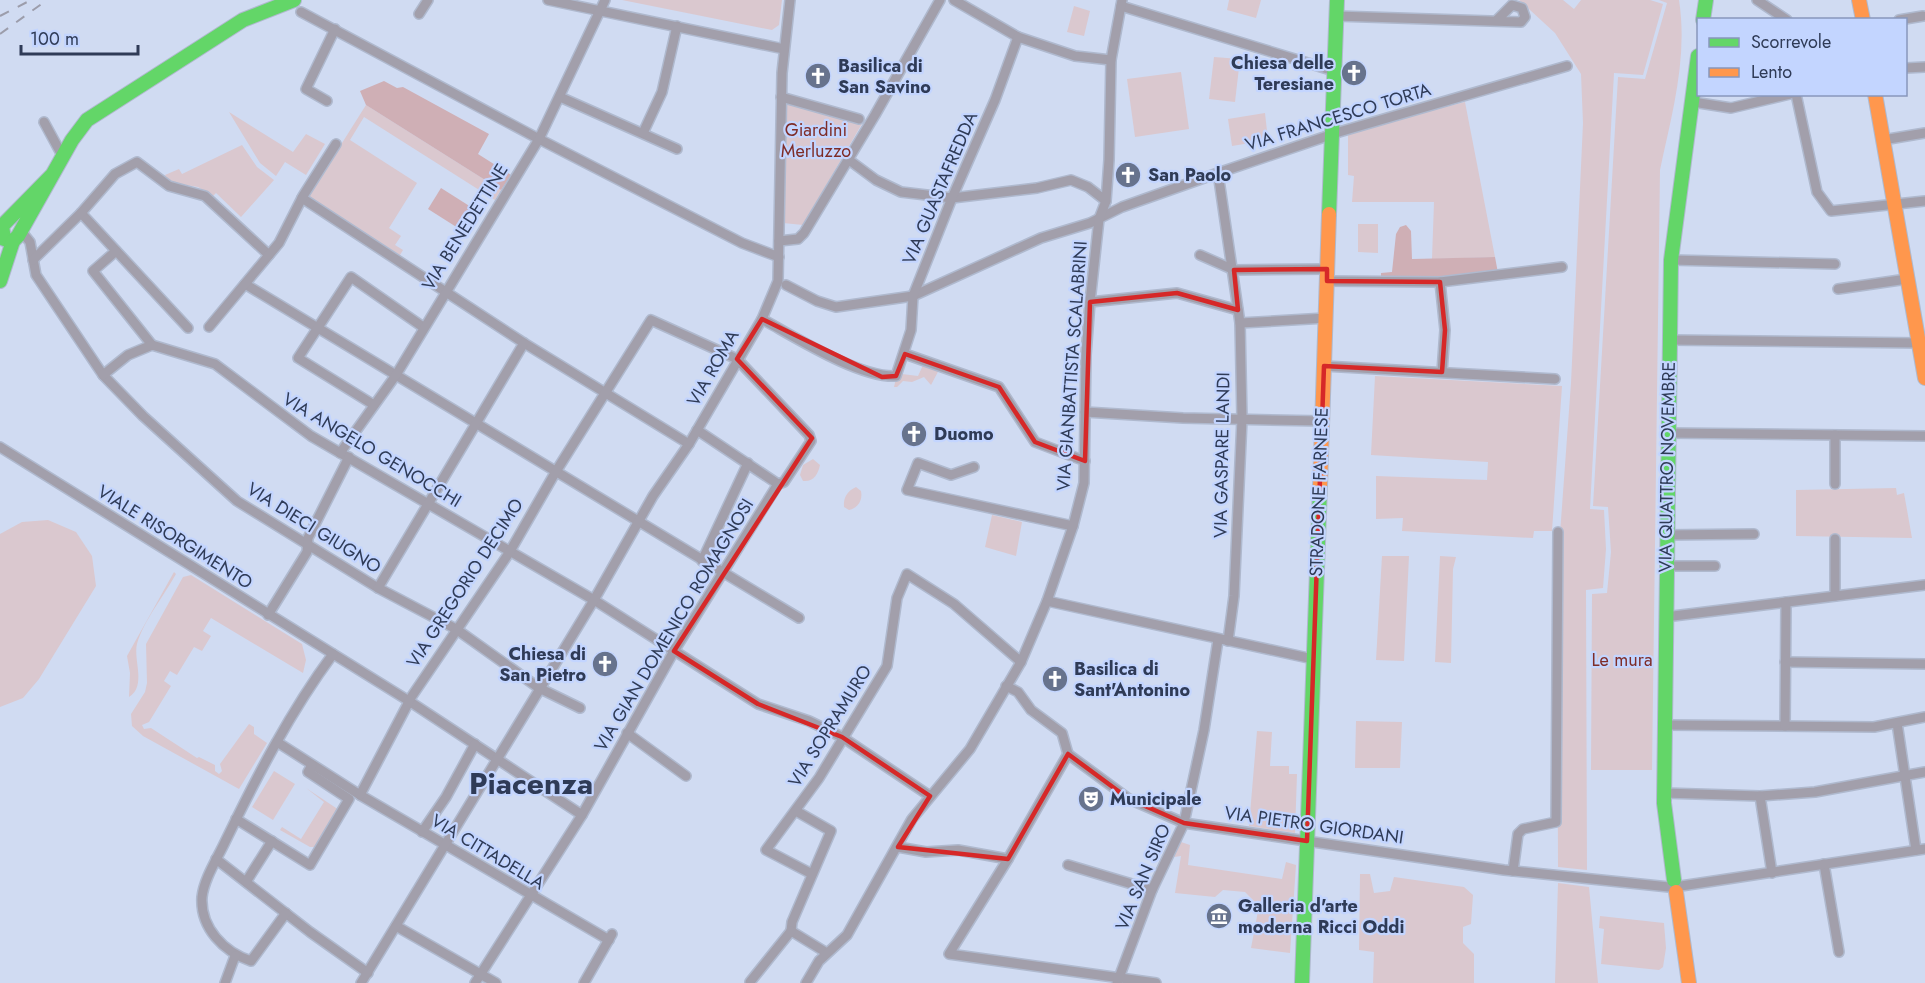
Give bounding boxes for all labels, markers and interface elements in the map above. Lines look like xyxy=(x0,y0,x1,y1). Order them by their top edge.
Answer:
scale bar xyxy=(21,18,138,56)
legend xyxy=(1697,18,1907,96)
text: 100 m xyxy=(30,26,79,52)
text: Scorrevole xyxy=(1751,29,1831,55)
place label: Chiesa delle Teresiane xyxy=(1231,50,1334,97)
place label: Basilica di San Savino xyxy=(838,53,931,100)
church icon: Chiesa delle Teresiane xyxy=(1339,58,1369,88)
text: Lento xyxy=(1751,59,1792,85)
church icon: Basilica di San Savino xyxy=(803,61,833,91)
street label: VIA FRANCESCO TORTA xyxy=(1242,76,1434,158)
street label: VIA GUASTAFREDDA xyxy=(896,107,984,268)
park label: Giardini Merluzzo xyxy=(781,117,851,164)
street label: VIA BENEDETTINE xyxy=(416,159,514,295)
church icon: San Paolo xyxy=(1113,160,1143,190)
place label: San Paolo xyxy=(1148,162,1232,188)
street label: VIA GIANBATTISTA SCALABRINI xyxy=(1050,240,1094,492)
street label: VIA ROMA xyxy=(681,325,745,411)
street label: VIA QUATTRO NOVEMBRE xyxy=(1652,361,1682,573)
street label: VIA GASPARE LANDI xyxy=(1208,372,1236,538)
street label: VIA ANGELO GENOCCHI xyxy=(278,386,466,514)
street label: STRADONE FARNESE xyxy=(1303,407,1335,577)
church icon: Duomo xyxy=(899,419,929,449)
place label: Duomo xyxy=(934,421,994,447)
street label: VIA DIECI GIUGNO xyxy=(242,476,386,580)
street label: VIALE RISORGIMENTO xyxy=(92,479,258,595)
street label: VIA GREGORIO DECIMO xyxy=(400,493,530,673)
street label: VIA GIAN DOMENICO ROMAGNOSI xyxy=(588,494,760,756)
place label: Chiesa di San Pietro xyxy=(499,641,586,688)
park label: Le mura xyxy=(1591,647,1653,673)
church icon: Chiesa di San Pietro xyxy=(590,649,620,679)
place label: Basilica di Sant'Antonino xyxy=(1074,656,1190,703)
street label: VIA SOPRAMURO xyxy=(782,660,878,792)
church icon: Basilica di Sant'Antonino xyxy=(1040,664,1070,694)
district label: Piacenza xyxy=(469,762,593,805)
theatre icon: Municipale xyxy=(1076,784,1106,814)
place label: Municipale xyxy=(1110,786,1202,812)
street label: VIA PIETRO GIORDANI xyxy=(1223,800,1405,850)
street label: VIA CITTADELLA xyxy=(426,808,550,896)
street label: VIA SAN SIRO xyxy=(1109,820,1177,934)
place label: Galleria d'arte moderna Ricci Oddi xyxy=(1238,893,1404,940)
museum icon: Galleria d'arte moderna Ricci Oddi xyxy=(1204,901,1234,931)

